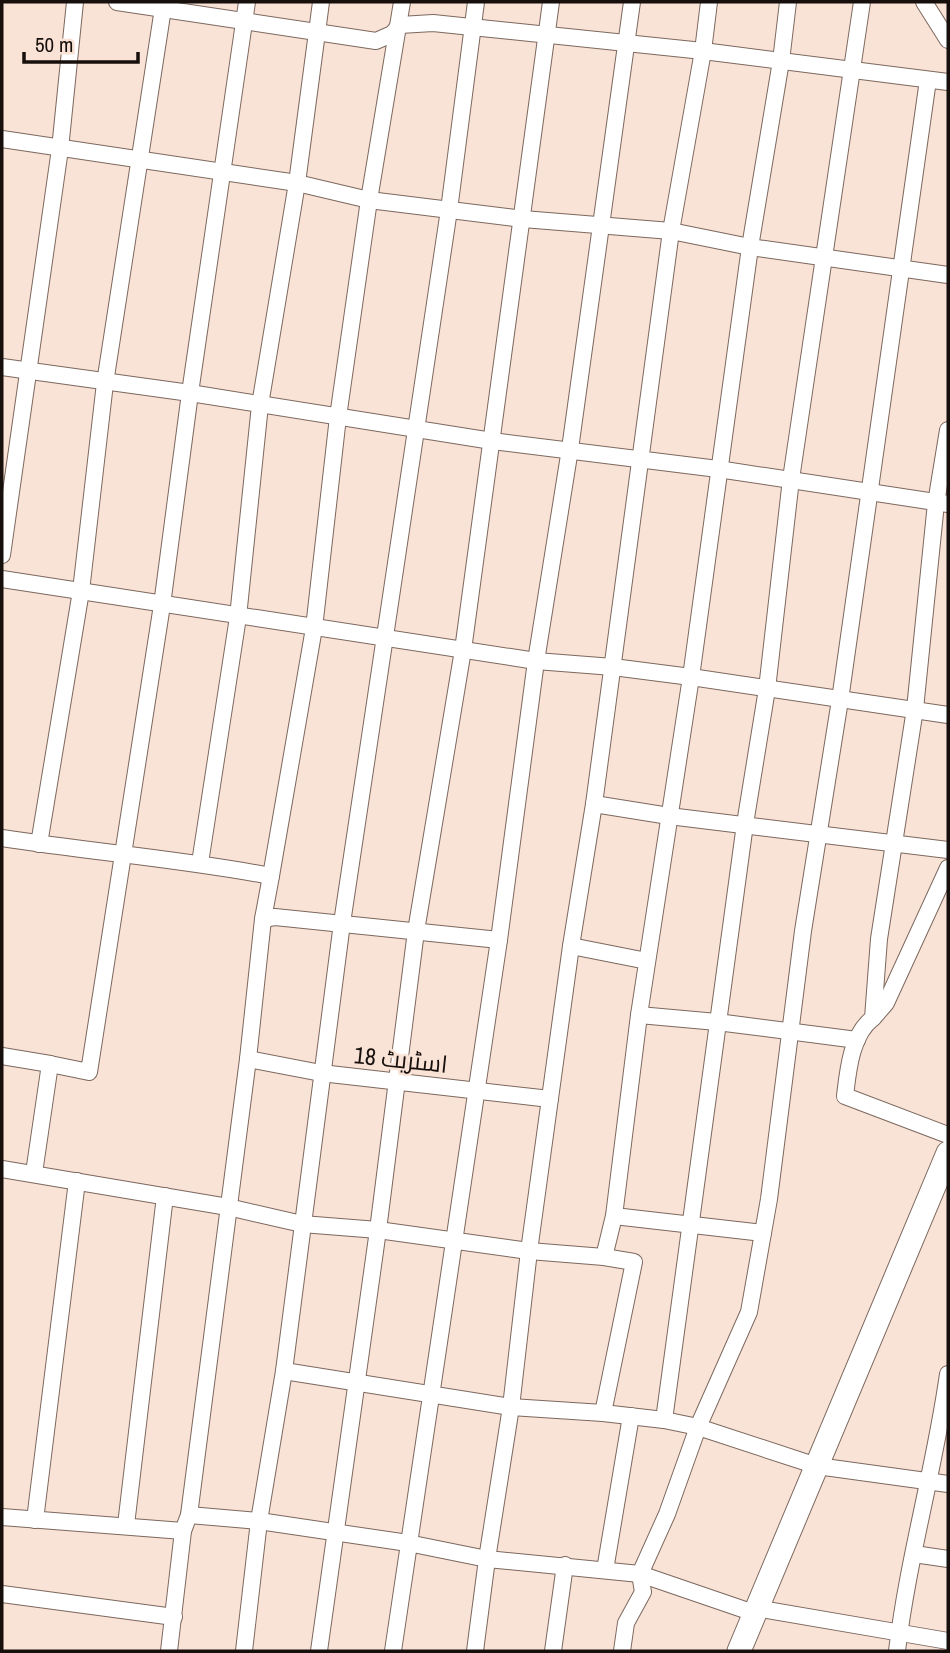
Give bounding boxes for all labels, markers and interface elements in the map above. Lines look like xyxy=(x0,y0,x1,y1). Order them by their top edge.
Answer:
scale bar xyxy=(24,21,138,65)
text: 50 m xyxy=(35,30,73,59)
street label: اسٹریٹ 18 xyxy=(353,1038,449,1080)

